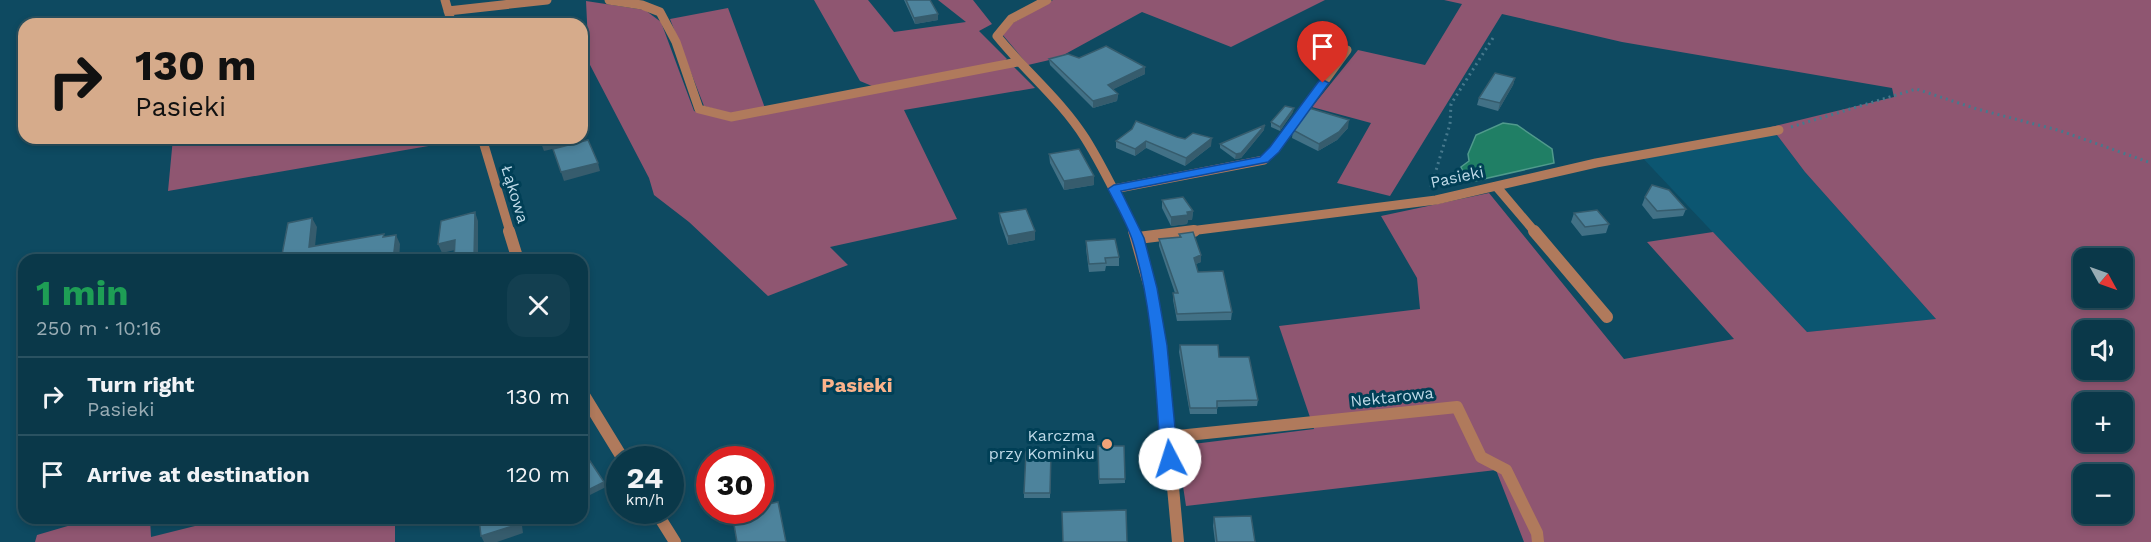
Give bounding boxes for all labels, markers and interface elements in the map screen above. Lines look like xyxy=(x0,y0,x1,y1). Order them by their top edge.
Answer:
pin xyxy=(1297,21,1348,83)
icon: arrive xyxy=(1306,30,1339,63)
text: 130 m xyxy=(135,41,257,90)
icon: right xyxy=(36,42,114,120)
text: Pasieki xyxy=(135,91,226,123)
street label: Pasieki xyxy=(1429,162,1485,192)
street label: Łąkowa xyxy=(497,163,533,225)
north arrow xyxy=(2073,248,2133,308)
map controls xyxy=(2073,248,2133,524)
text: 1 min xyxy=(36,272,128,314)
button: close xyxy=(507,274,570,337)
text: 250 m · 10:16 xyxy=(36,316,162,340)
button: sound xyxy=(2073,320,2133,380)
text: Turn right xyxy=(87,372,194,397)
district label: Pasieki xyxy=(821,373,893,397)
icon: right xyxy=(36,380,69,413)
street label: Nektarowa xyxy=(1349,383,1435,411)
text: 130 m xyxy=(506,384,570,409)
button: + xyxy=(2073,392,2133,452)
text: Pasieki xyxy=(87,397,155,421)
place label: Karczma przy Kominku xyxy=(989,426,1095,463)
position arrow xyxy=(1138,427,1202,491)
marker: Karczma przy Kominku xyxy=(1100,437,1114,451)
speed limit sign: 30 xyxy=(696,446,774,524)
icon: arrive xyxy=(36,458,69,491)
text: 24 xyxy=(627,460,663,495)
text: Arrive at destination xyxy=(87,462,310,487)
text: 120 m xyxy=(506,462,570,487)
button: − xyxy=(2073,464,2133,524)
text: km/h xyxy=(626,491,664,509)

